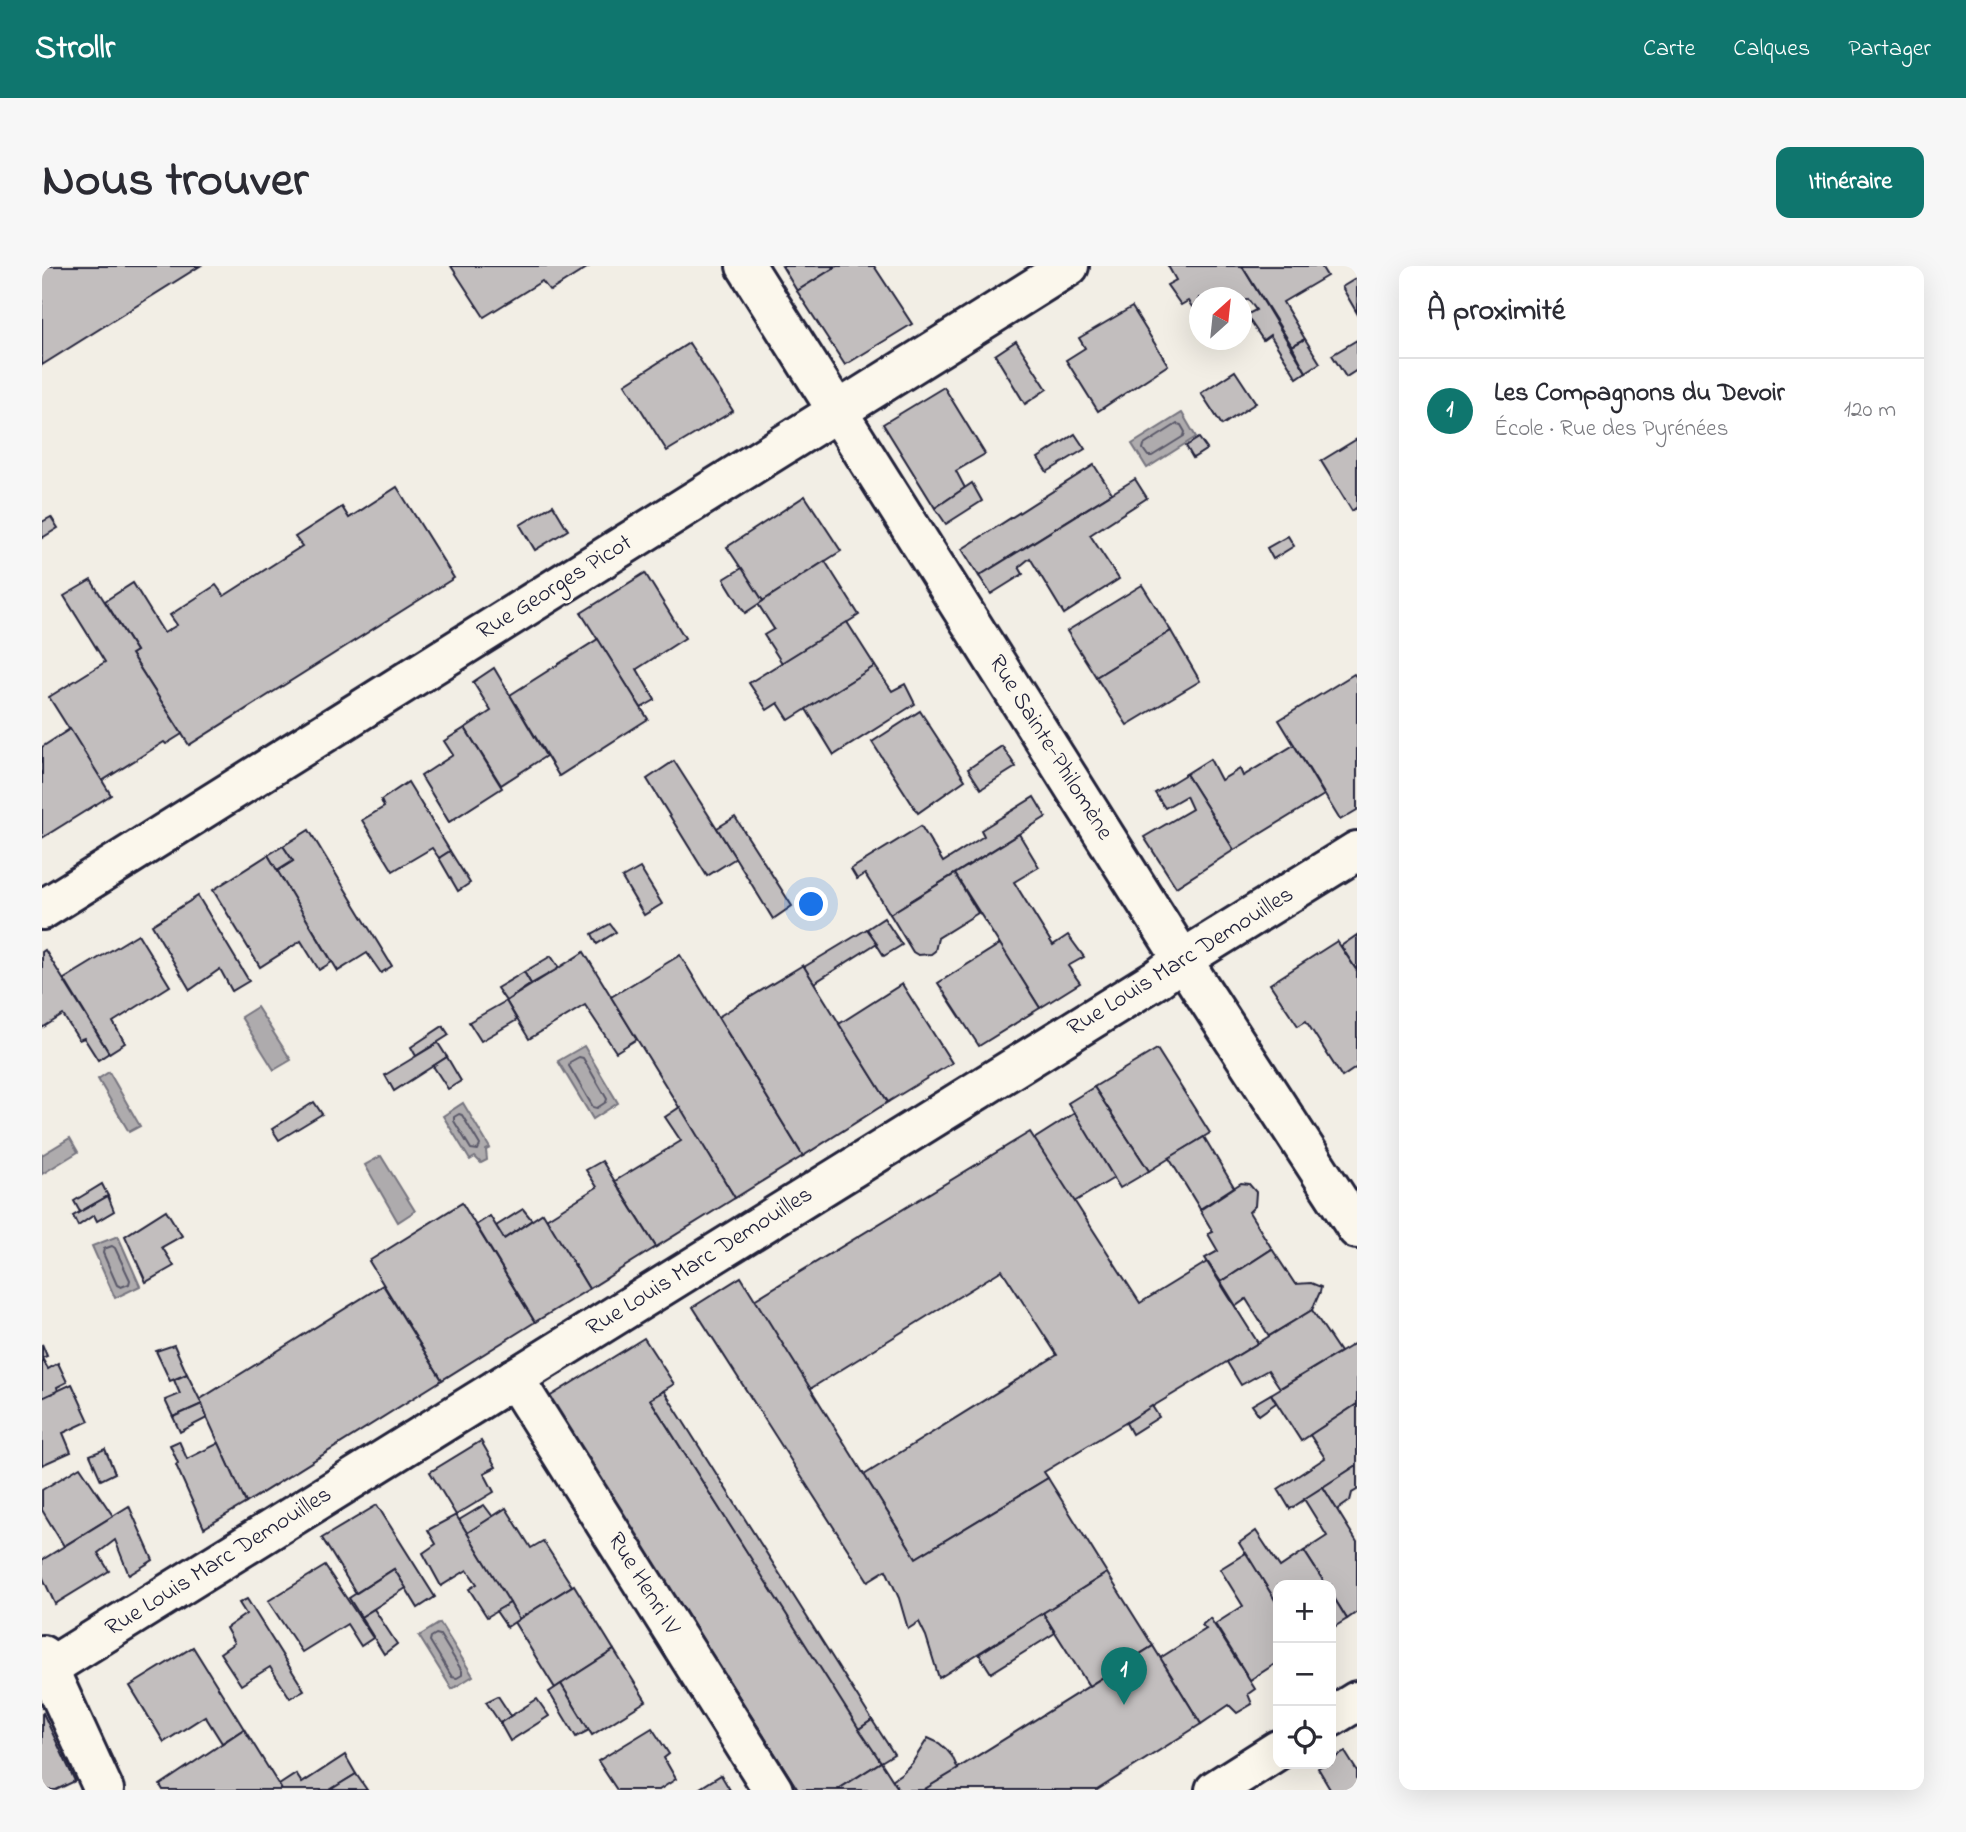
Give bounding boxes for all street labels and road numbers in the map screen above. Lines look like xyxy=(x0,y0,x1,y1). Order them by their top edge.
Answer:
street label: Rue Georges Picot xyxy=(471,526,639,650)
street label: Rue Sainte-Philomène xyxy=(979,649,1121,848)
street label: Rue Louis Marc Demouilles xyxy=(1061,878,1301,1046)
street label: Rue Louis Marc Demouilles xyxy=(580,1178,820,1346)
street label: Rue Louis Marc Demouilles xyxy=(99,1478,339,1646)
street label: Rue Henri IV xyxy=(598,1526,689,1643)

